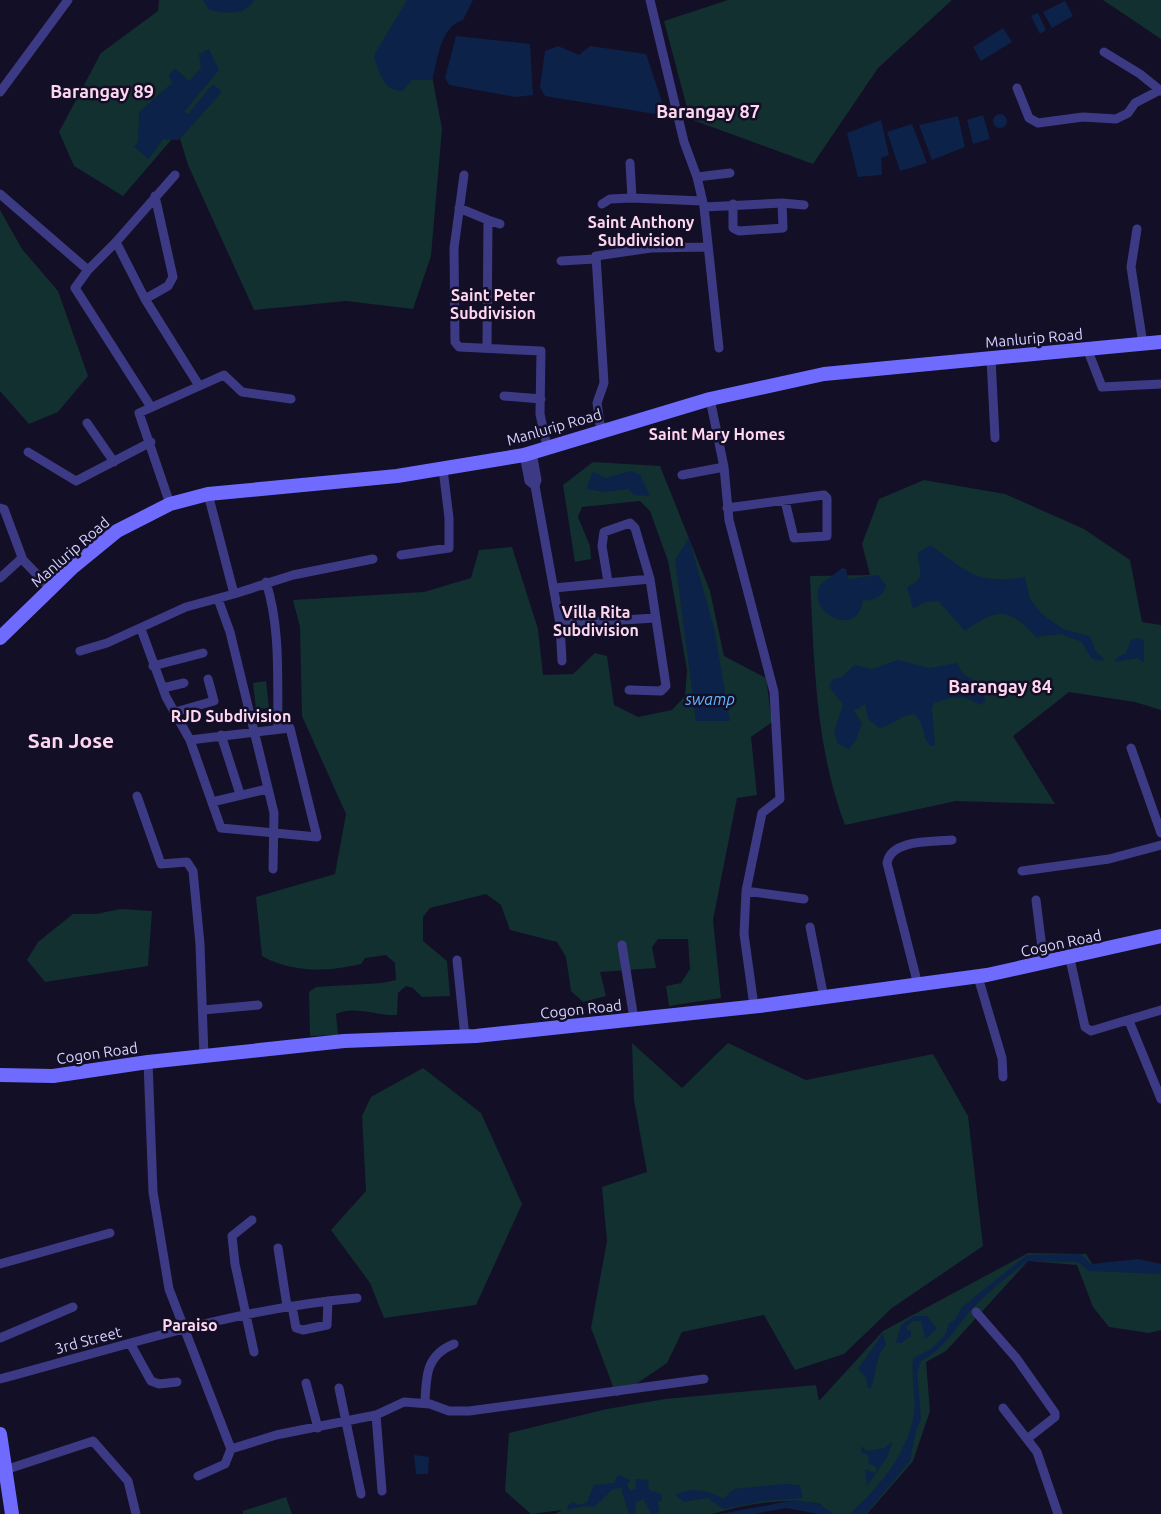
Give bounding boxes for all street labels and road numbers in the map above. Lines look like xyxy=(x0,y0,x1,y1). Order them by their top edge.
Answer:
street label: Manlurip Road xyxy=(984,325,1084,351)
street label: Manlurip Road xyxy=(505,405,603,449)
street label: Manlurip Road xyxy=(27,513,113,591)
street label: Cogon Road xyxy=(1019,926,1103,960)
street label: Cogon Road xyxy=(539,996,623,1022)
street label: Cogon Road xyxy=(55,1039,139,1067)
street label: 3rd Street xyxy=(53,1323,123,1357)

